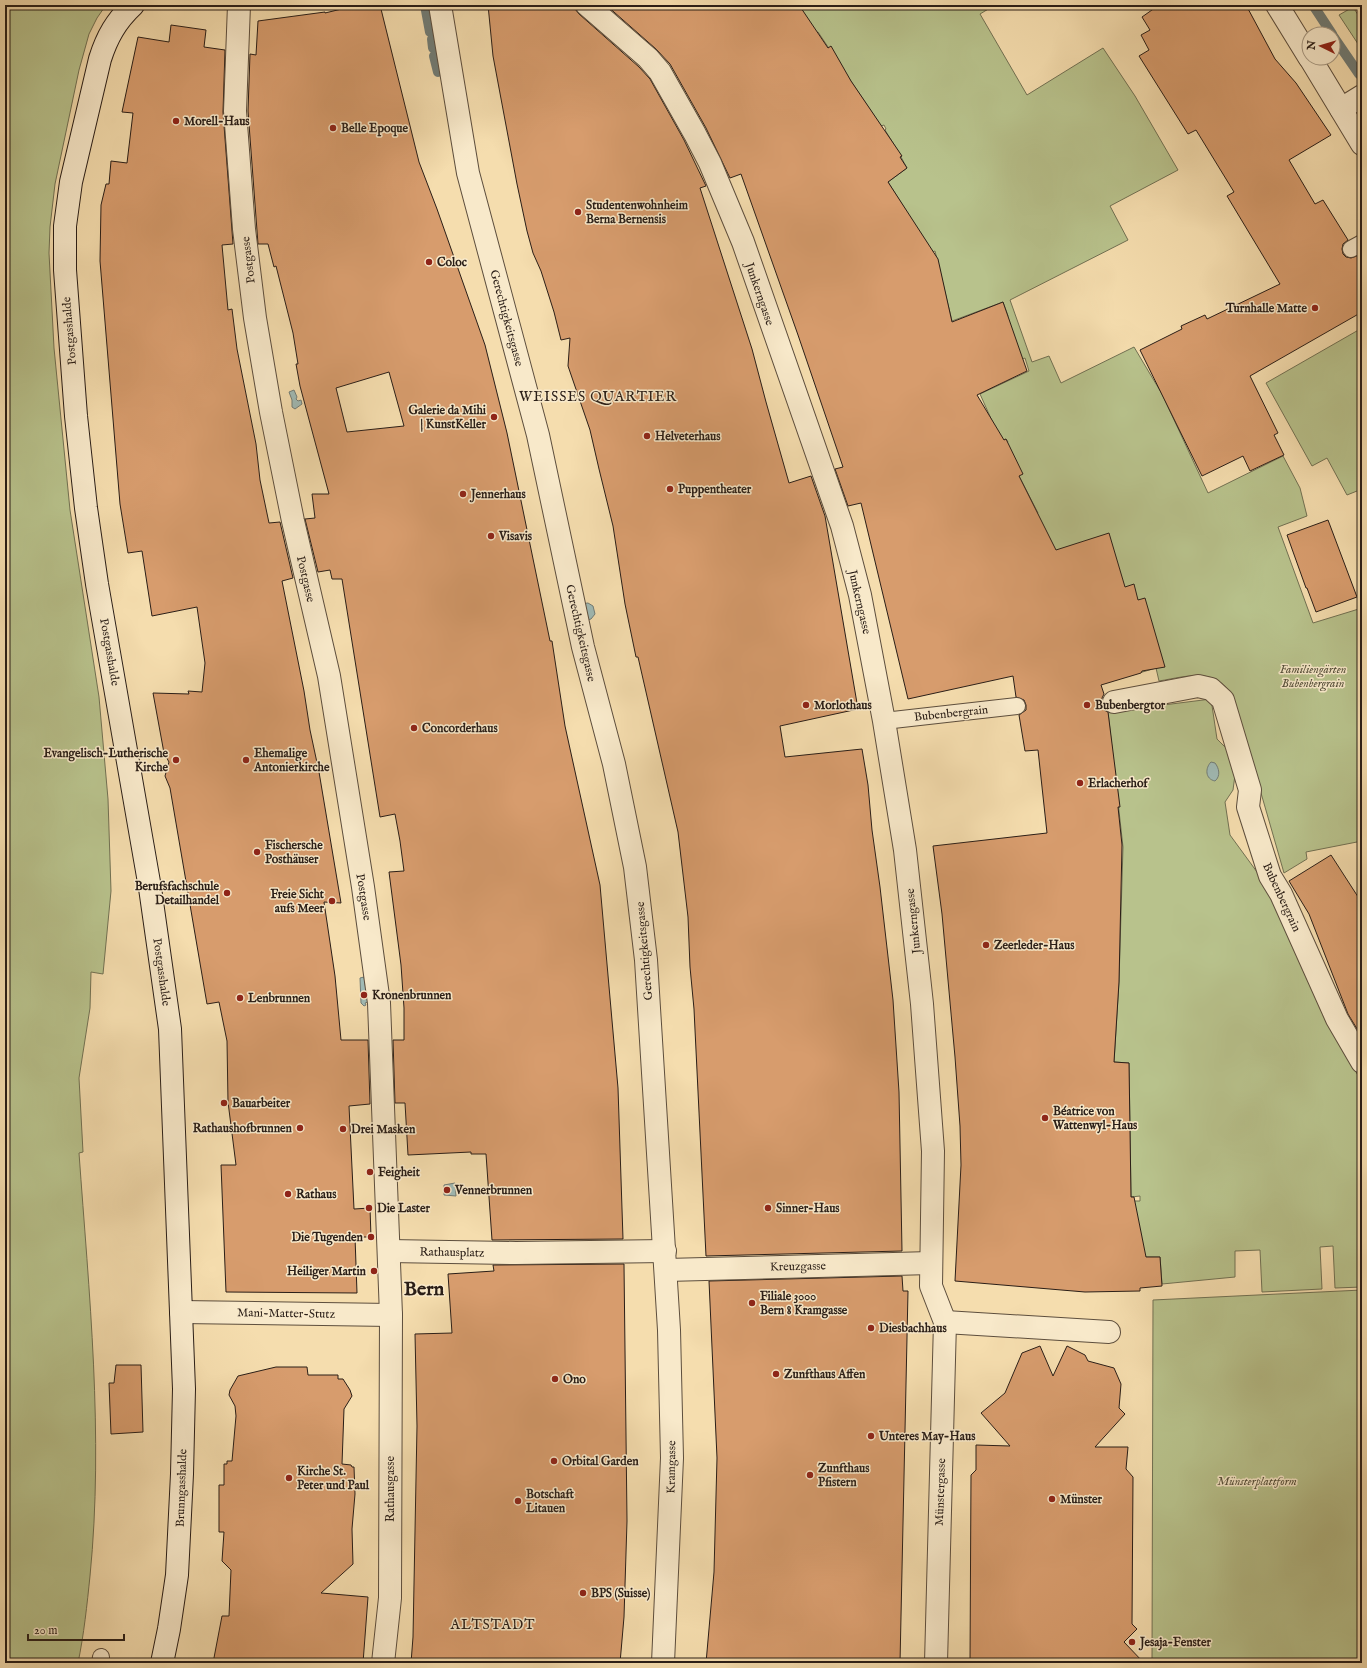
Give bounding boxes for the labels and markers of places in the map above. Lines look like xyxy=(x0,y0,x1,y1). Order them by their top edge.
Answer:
place label: Morell-Haus xyxy=(184,114,250,129)
marker: Morell-Haus xyxy=(171,116,181,126)
place label: Belle Epoque xyxy=(341,121,409,137)
marker: Belle Epoque xyxy=(328,123,338,133)
place label: Studentenwohnheim Berna Bernensis xyxy=(586,198,689,227)
marker: Studentenwohnheim Berna Bernensis xyxy=(573,207,583,217)
place label: Coloc xyxy=(437,255,468,270)
marker: Coloc xyxy=(424,257,434,267)
place label: Turnhalle Matte xyxy=(1225,301,1307,316)
marker: Turnhalle Matte xyxy=(1310,303,1320,313)
place label: Galerie da Mihi | KunstKeller xyxy=(409,403,487,432)
marker: Galerie da Mihi | KunstKeller xyxy=(489,412,499,422)
place label: Helveterhaus xyxy=(655,429,721,444)
marker: Helveterhaus xyxy=(642,431,652,441)
place label: Puppentheater xyxy=(678,482,752,498)
marker: Puppentheater xyxy=(665,484,675,494)
place label: Jennerhaus xyxy=(469,487,527,503)
marker: Jennerhaus xyxy=(458,489,468,499)
place label: Visavis xyxy=(498,529,533,544)
marker: Visavis xyxy=(486,531,496,541)
place label: Morlothaus xyxy=(814,698,873,713)
place label: Bubenbergtor xyxy=(1095,698,1166,714)
marker: Morlothaus xyxy=(801,700,811,710)
marker: Bubenbergtor xyxy=(1082,700,1092,710)
place label: Concorderhaus xyxy=(422,721,498,736)
marker: Concorderhaus xyxy=(409,723,419,733)
place label: Evangelisch-Lutherische Kirche xyxy=(43,746,168,775)
place label: Ehemalige Antonierkirche xyxy=(253,746,330,775)
marker: Evangelisch-Lutherische Kirche xyxy=(171,755,181,765)
marker: Ehemalige Antonierkirche xyxy=(241,755,251,765)
place label: Erlacherhof xyxy=(1088,776,1150,791)
marker: Erlacherhof xyxy=(1075,778,1085,788)
place label: Fischersche Posthäuser xyxy=(265,838,323,867)
marker: Fischersche Posthäuser xyxy=(252,847,262,857)
place label: Berufsfachschule Detailhandel xyxy=(135,879,220,908)
place label: Freie Sicht aufs Meer xyxy=(270,887,325,916)
marker: Berufsfachschule Detailhandel xyxy=(222,888,232,898)
marker: Freie Sicht aufs Meer xyxy=(327,896,337,906)
place label: Zeerleder-Haus xyxy=(994,938,1075,953)
marker: Zeerleder-Haus xyxy=(981,940,991,950)
place label: Kronenbrunnen xyxy=(372,988,452,1003)
marker: Kronenbrunnen xyxy=(359,990,369,1000)
place label: Lenbrunnen xyxy=(247,991,311,1006)
marker: Lenbrunnen xyxy=(235,993,245,1003)
place label: Bauarbeiter xyxy=(232,1096,291,1111)
marker: Bauarbeiter xyxy=(219,1098,229,1108)
place label: Béatrice von Wattenwyl-Haus xyxy=(1052,1104,1138,1134)
marker: Béatrice von Wattenwyl-Haus xyxy=(1040,1113,1050,1123)
place label: Rathaushofbrunnen xyxy=(193,1121,293,1136)
place label: Drei Masken xyxy=(351,1122,416,1137)
marker: Rathaushofbrunnen xyxy=(295,1123,305,1133)
marker: Drei Masken xyxy=(338,1124,348,1134)
place label: Feigheit xyxy=(378,1165,421,1181)
marker: Feigheit xyxy=(365,1167,375,1177)
place label: Vennerbrunnen xyxy=(454,1183,533,1198)
marker: Vennerbrunnen xyxy=(442,1185,452,1195)
place label: Rathaus xyxy=(296,1187,337,1202)
marker: Rathaus xyxy=(283,1189,293,1199)
place label: Die Laster xyxy=(377,1201,430,1216)
place label: Sinner-Haus xyxy=(776,1201,840,1216)
marker: Die Laster xyxy=(364,1203,374,1213)
marker: Sinner-Haus xyxy=(763,1203,773,1213)
place label: Die Tugenden xyxy=(291,1230,364,1246)
marker: Die Tugenden xyxy=(366,1232,376,1242)
place label: Heiliger Martin xyxy=(287,1264,367,1280)
marker: Heiliger Martin xyxy=(369,1266,379,1276)
place label: Filiale 3000 Bern 8 Kramgasse xyxy=(760,1289,848,1319)
marker: Filiale 3000 Bern 8 Kramgasse xyxy=(747,1298,757,1308)
place label: Diesbachhaus xyxy=(879,1321,947,1336)
marker: Diesbachhaus xyxy=(866,1323,876,1333)
place label: Zunfthaus Affen xyxy=(784,1367,866,1382)
marker: Zunfthaus Affen xyxy=(771,1369,781,1379)
place label: Ono xyxy=(563,1372,586,1387)
marker: Ono xyxy=(550,1374,560,1384)
place label: Unteres May-Haus xyxy=(878,1429,976,1445)
marker: Unteres May-Haus xyxy=(866,1431,876,1441)
place label: Orbital Garden xyxy=(562,1454,639,1469)
marker: Orbital Garden xyxy=(549,1456,559,1466)
place label: Zunfthaus Pfistern xyxy=(818,1461,870,1490)
place label: Kirche St. Peter und Paul xyxy=(297,1464,370,1493)
marker: Zunfthaus Pfistern xyxy=(805,1470,815,1480)
marker: Kirche St. Peter und Paul xyxy=(284,1473,294,1483)
place label: Botschaft Litauen xyxy=(525,1487,575,1516)
place label: Münster xyxy=(1060,1492,1103,1507)
marker: Münster xyxy=(1047,1494,1057,1504)
marker: Botschaft Litauen xyxy=(513,1496,523,1506)
place label: BPS (Suisse) xyxy=(591,1586,650,1601)
marker: BPS (Suisse) xyxy=(578,1588,588,1598)
place label: Jesaja-Fenster xyxy=(1138,1635,1211,1651)
marker: Jesaja-Fenster xyxy=(1127,1637,1137,1647)

